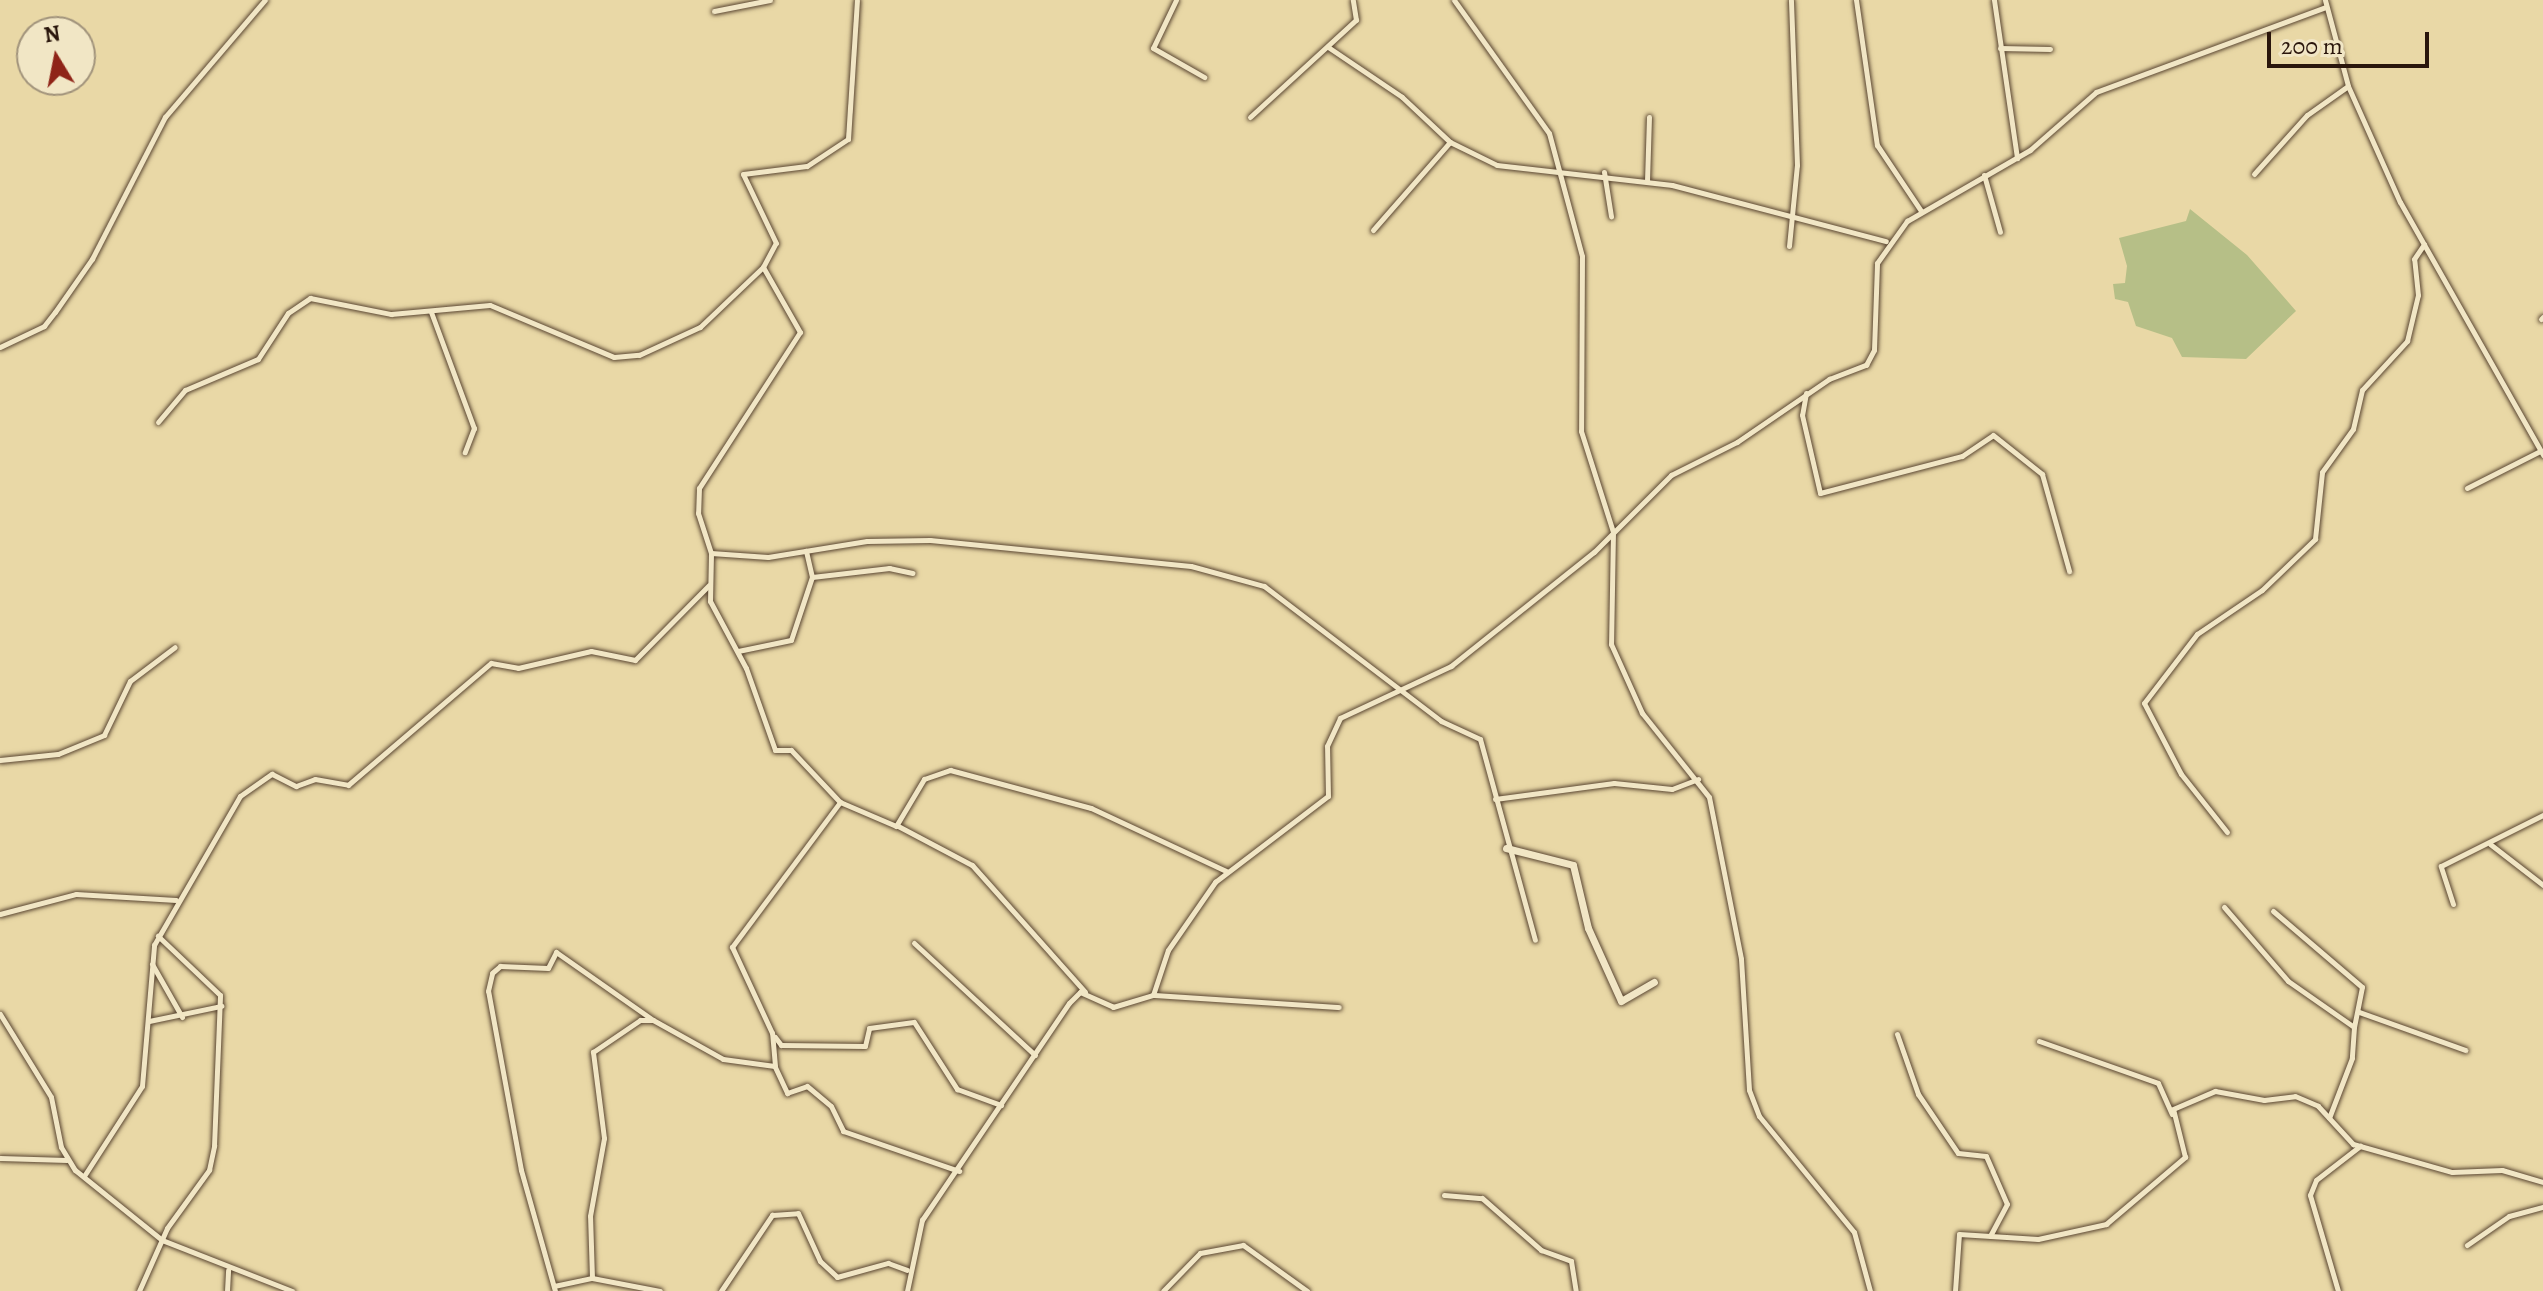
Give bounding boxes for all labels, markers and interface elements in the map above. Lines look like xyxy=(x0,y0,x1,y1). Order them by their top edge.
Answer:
north arrow xyxy=(16,16,96,96)
scale bar xyxy=(2271,16,2433,66)
text: N xyxy=(42,18,63,50)
text: 200 m xyxy=(2281,30,2343,62)

